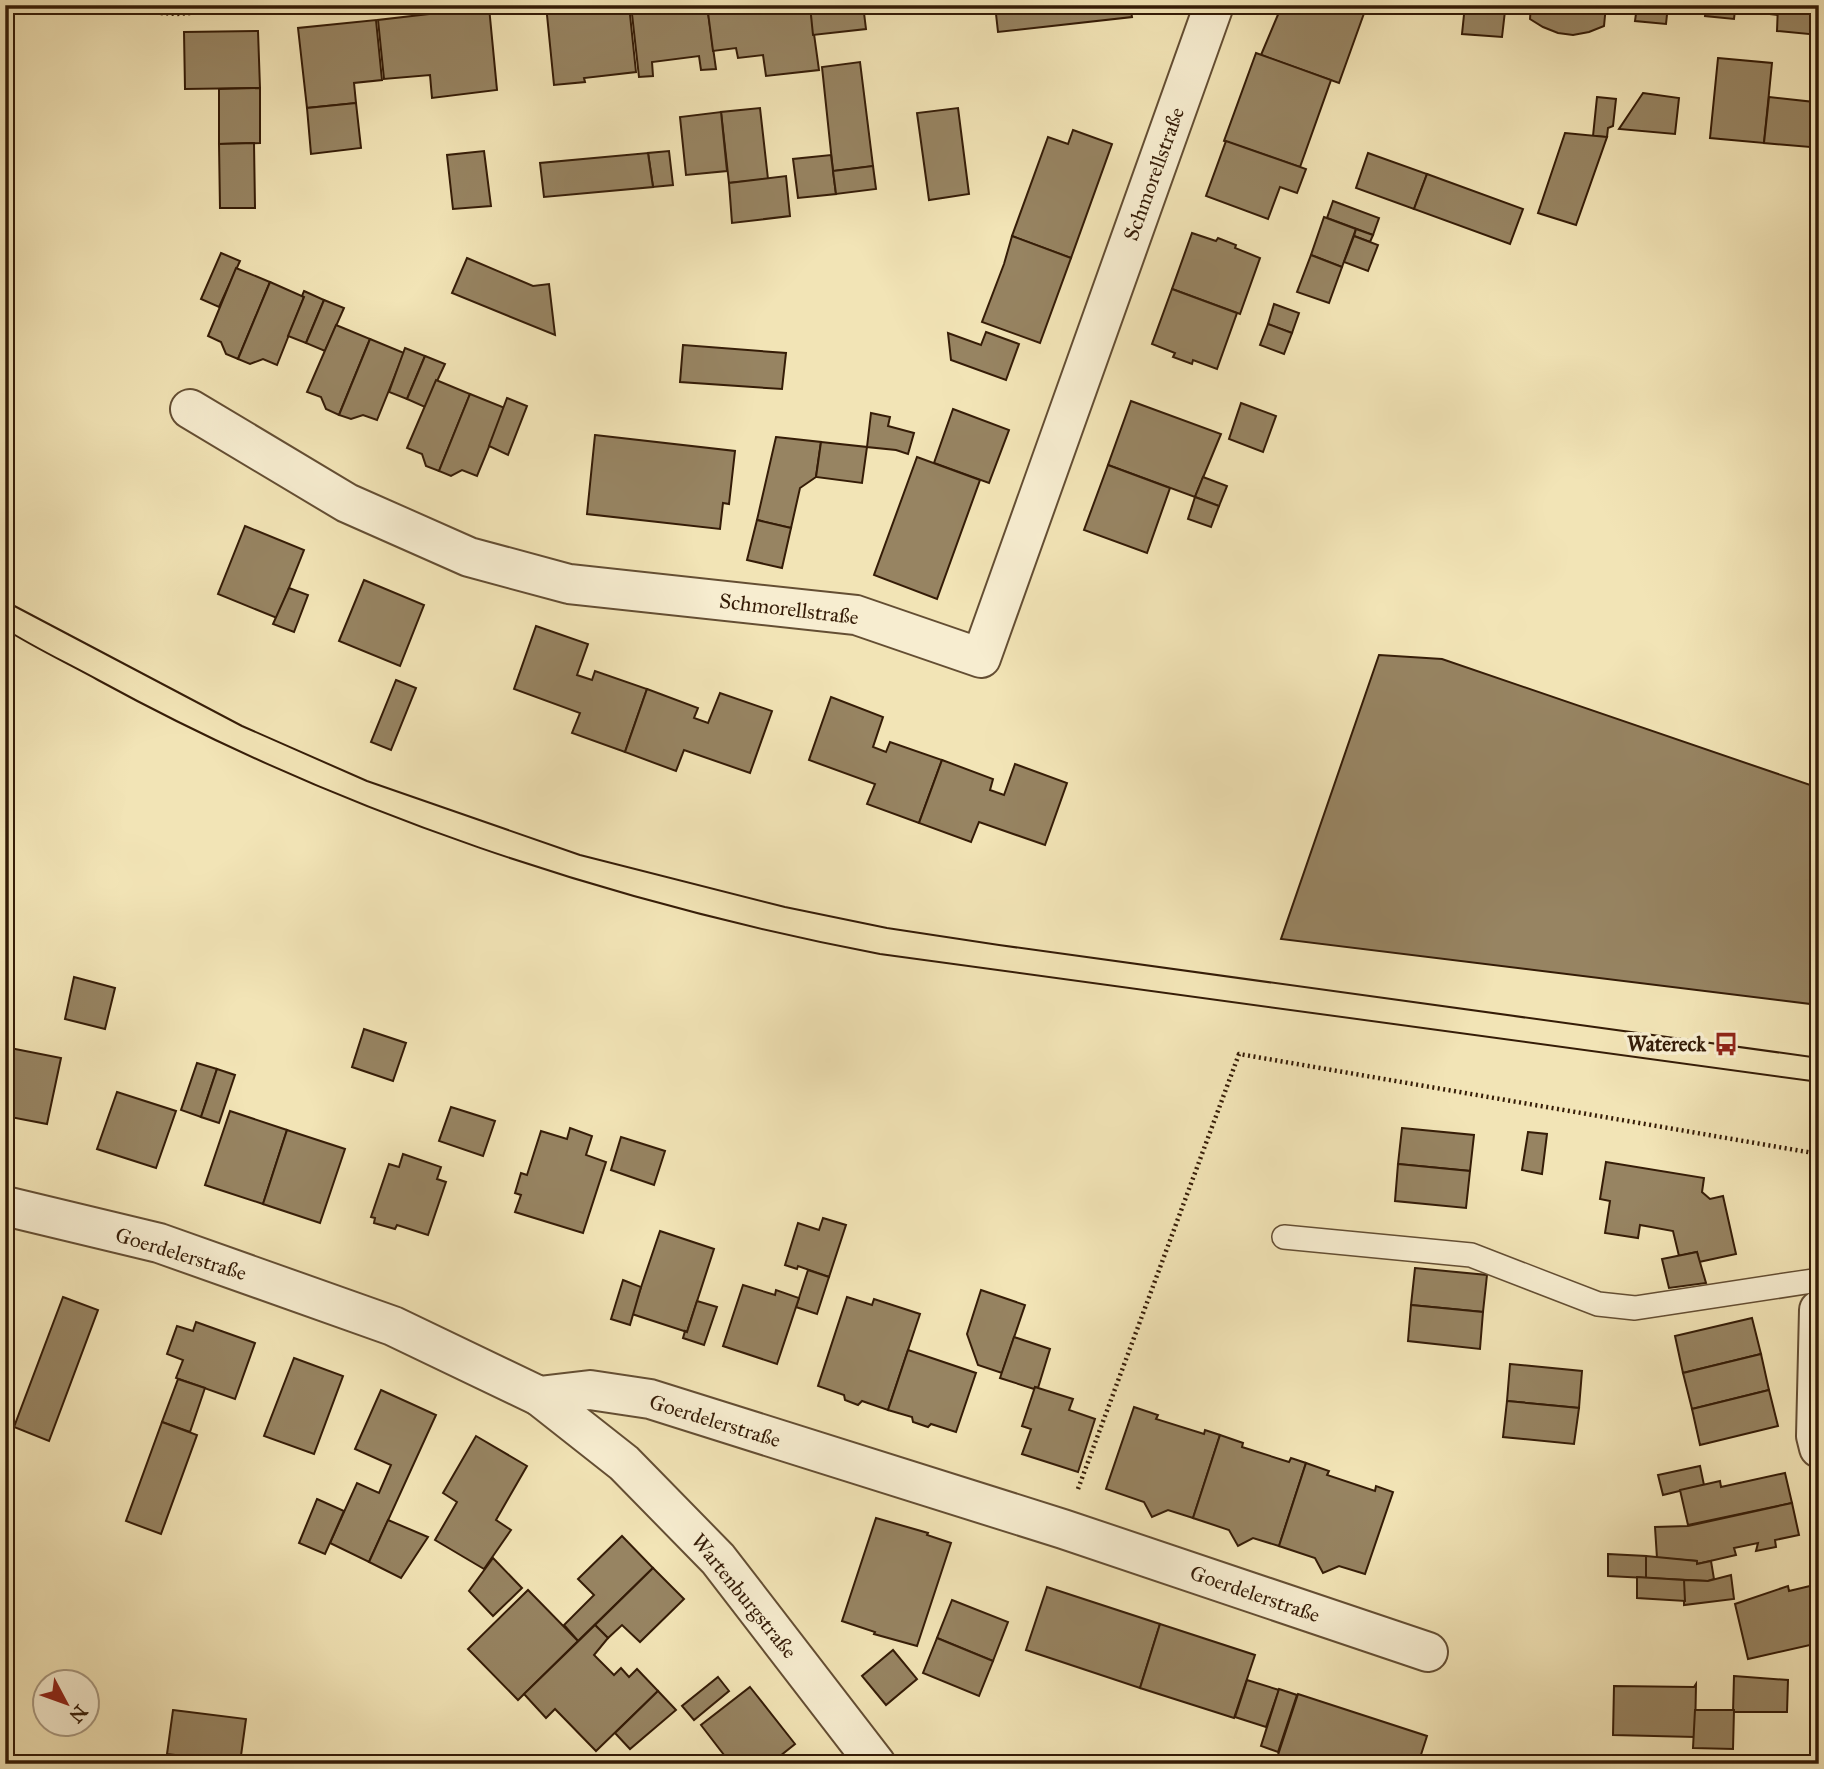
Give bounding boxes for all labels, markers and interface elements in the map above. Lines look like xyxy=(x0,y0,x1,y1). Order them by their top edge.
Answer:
street label: Schmorellstraße xyxy=(1118,103,1190,244)
street label: Schmorellstraße xyxy=(718,588,860,630)
bus stop icon: Watereck xyxy=(1712,1030,1740,1058)
place label: Watereck xyxy=(1627,1031,1707,1057)
street label: Goerdelerstraße xyxy=(112,1222,250,1286)
street label: Goerdelerstraße xyxy=(646,1389,784,1453)
street label: Wartenburgstraße xyxy=(686,1528,803,1664)
street label: Goerdelerstraße xyxy=(1187,1560,1324,1628)
north arrow xyxy=(32,1668,102,1738)
text: N xyxy=(64,1700,92,1727)

